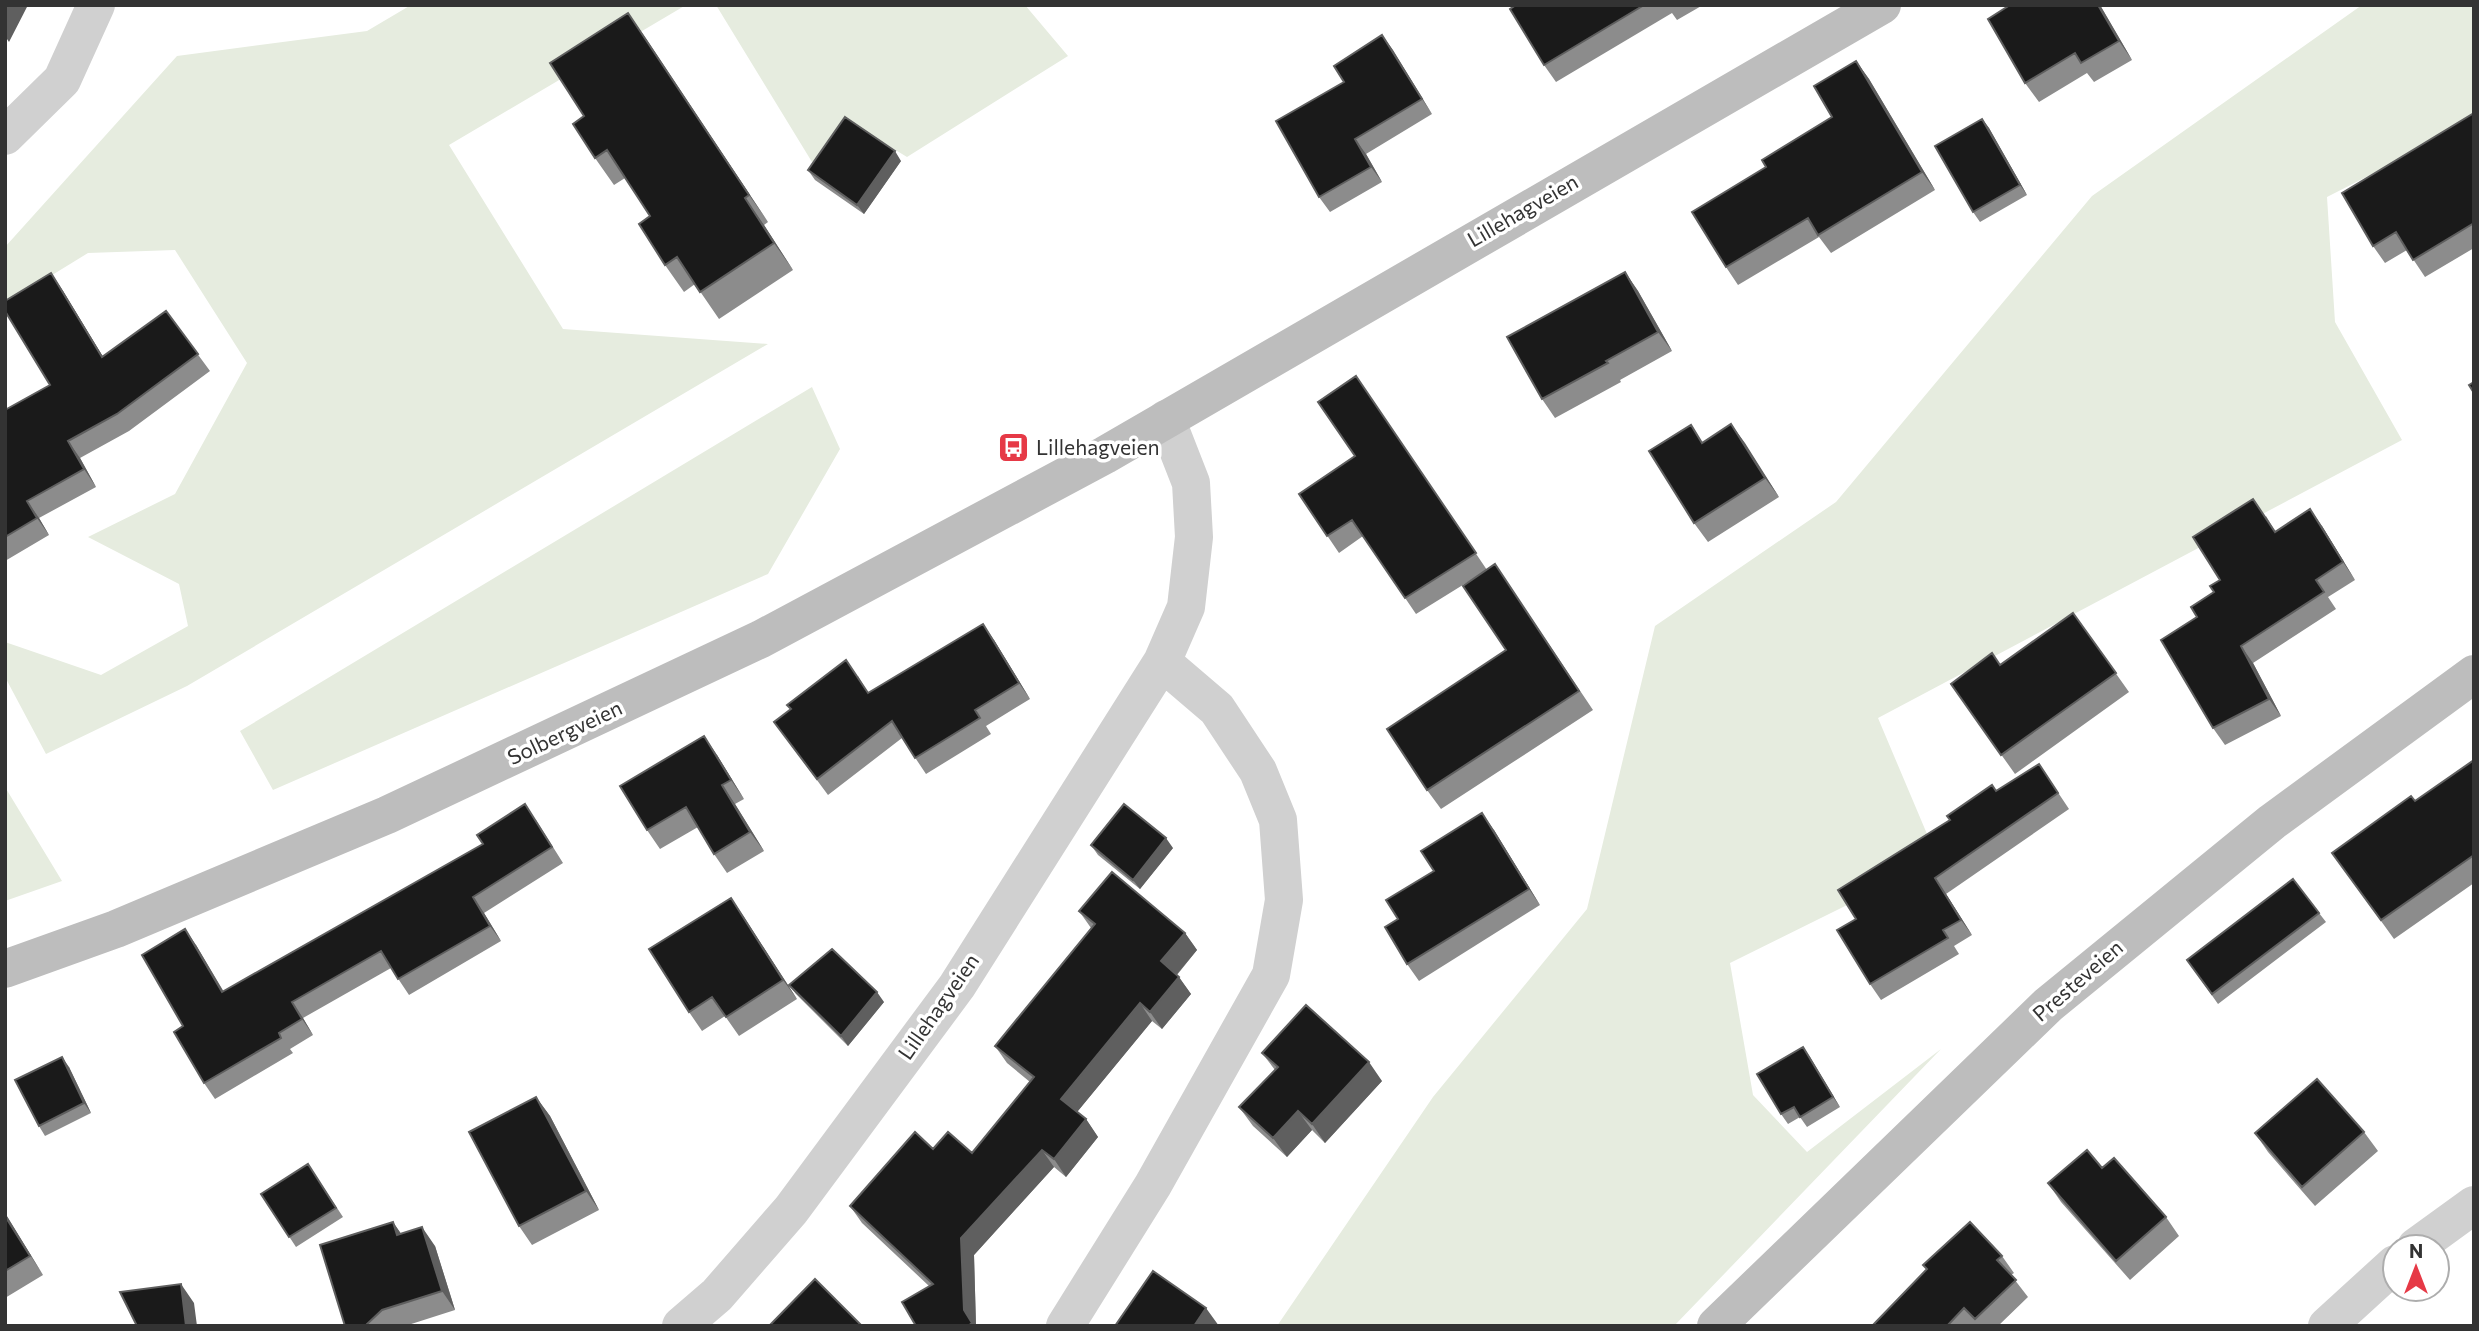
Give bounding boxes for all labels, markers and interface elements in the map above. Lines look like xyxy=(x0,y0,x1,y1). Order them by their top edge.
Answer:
street label: Lillehagveien xyxy=(1462,168,1582,251)
bus stop icon: Lillehagveien xyxy=(996,431,1030,465)
place label: Lillehagveien xyxy=(1036,434,1160,459)
street label: Solbergveien xyxy=(503,694,626,769)
street label: Presteveien xyxy=(2027,934,2127,1026)
street label: Lillehagveien xyxy=(892,948,983,1064)
north arrow xyxy=(2381,1233,2451,1303)
text: N xyxy=(2409,1239,2423,1262)

